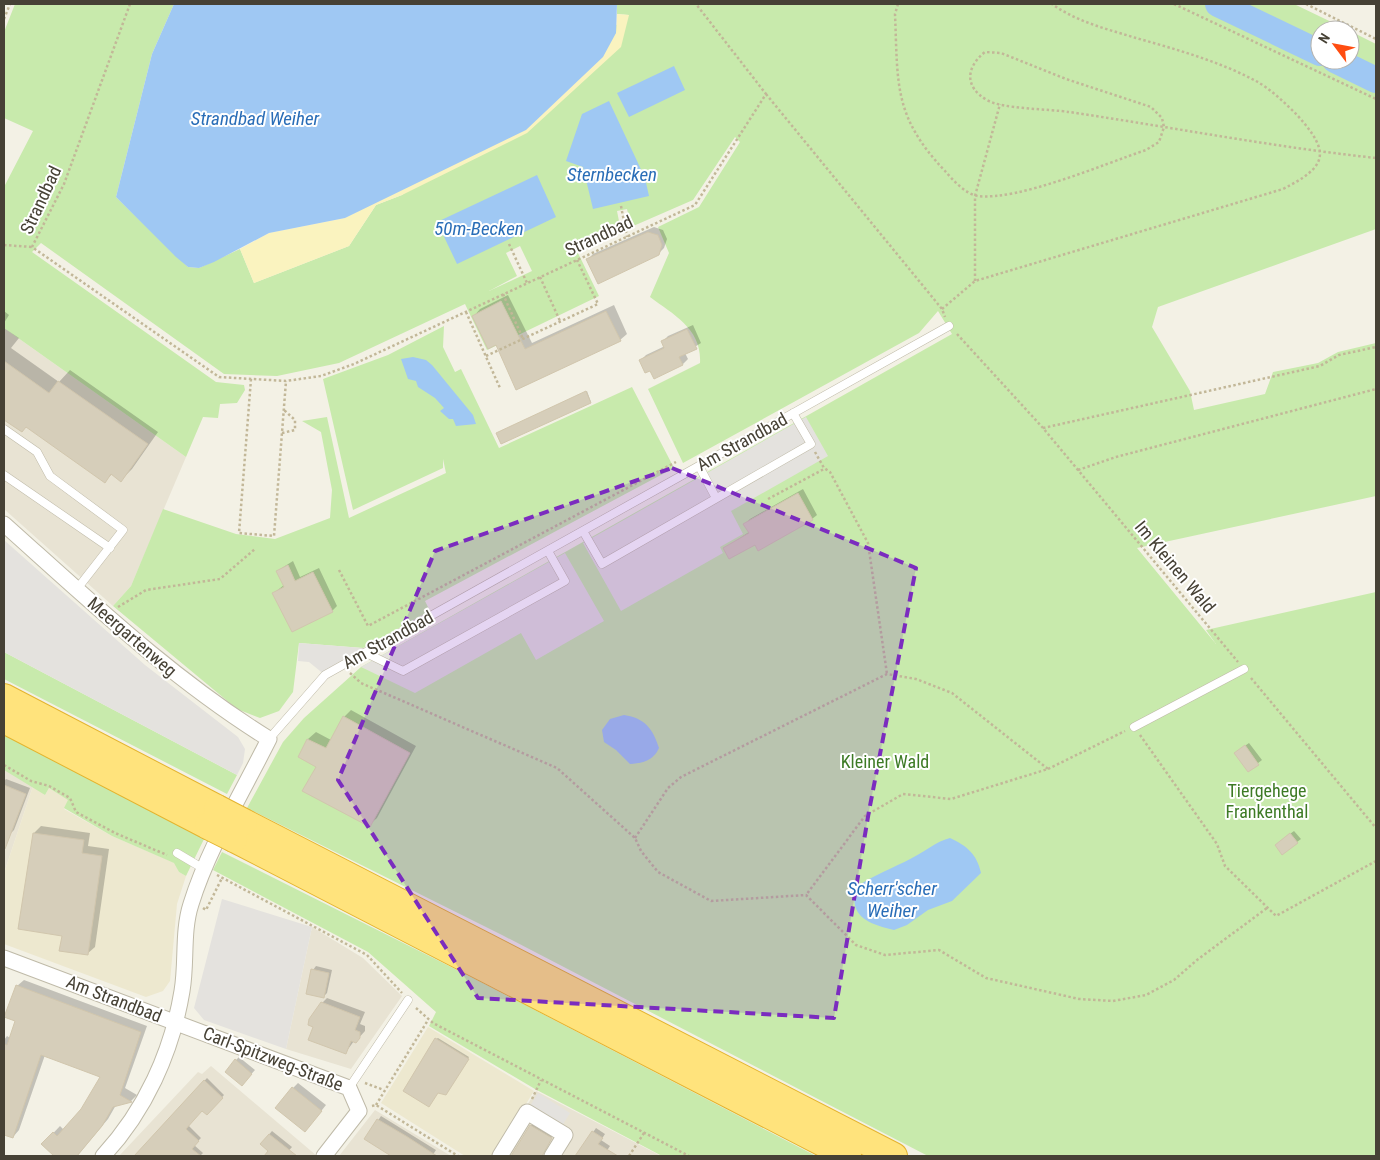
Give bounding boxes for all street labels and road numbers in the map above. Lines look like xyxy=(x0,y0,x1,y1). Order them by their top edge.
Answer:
street label: Strandbad xyxy=(16,162,65,237)
street label: Strandbad xyxy=(561,211,636,260)
street label: Am Strandbad xyxy=(693,408,791,475)
street label: Im Kleinen Wald xyxy=(1131,516,1220,617)
street label: Meergartenweg xyxy=(84,592,181,681)
street label: Am Strandbad xyxy=(339,606,437,673)
street label: Am Strandbad xyxy=(63,971,165,1026)
street label: Carl-Spitzweg-Straße xyxy=(200,1022,346,1095)

